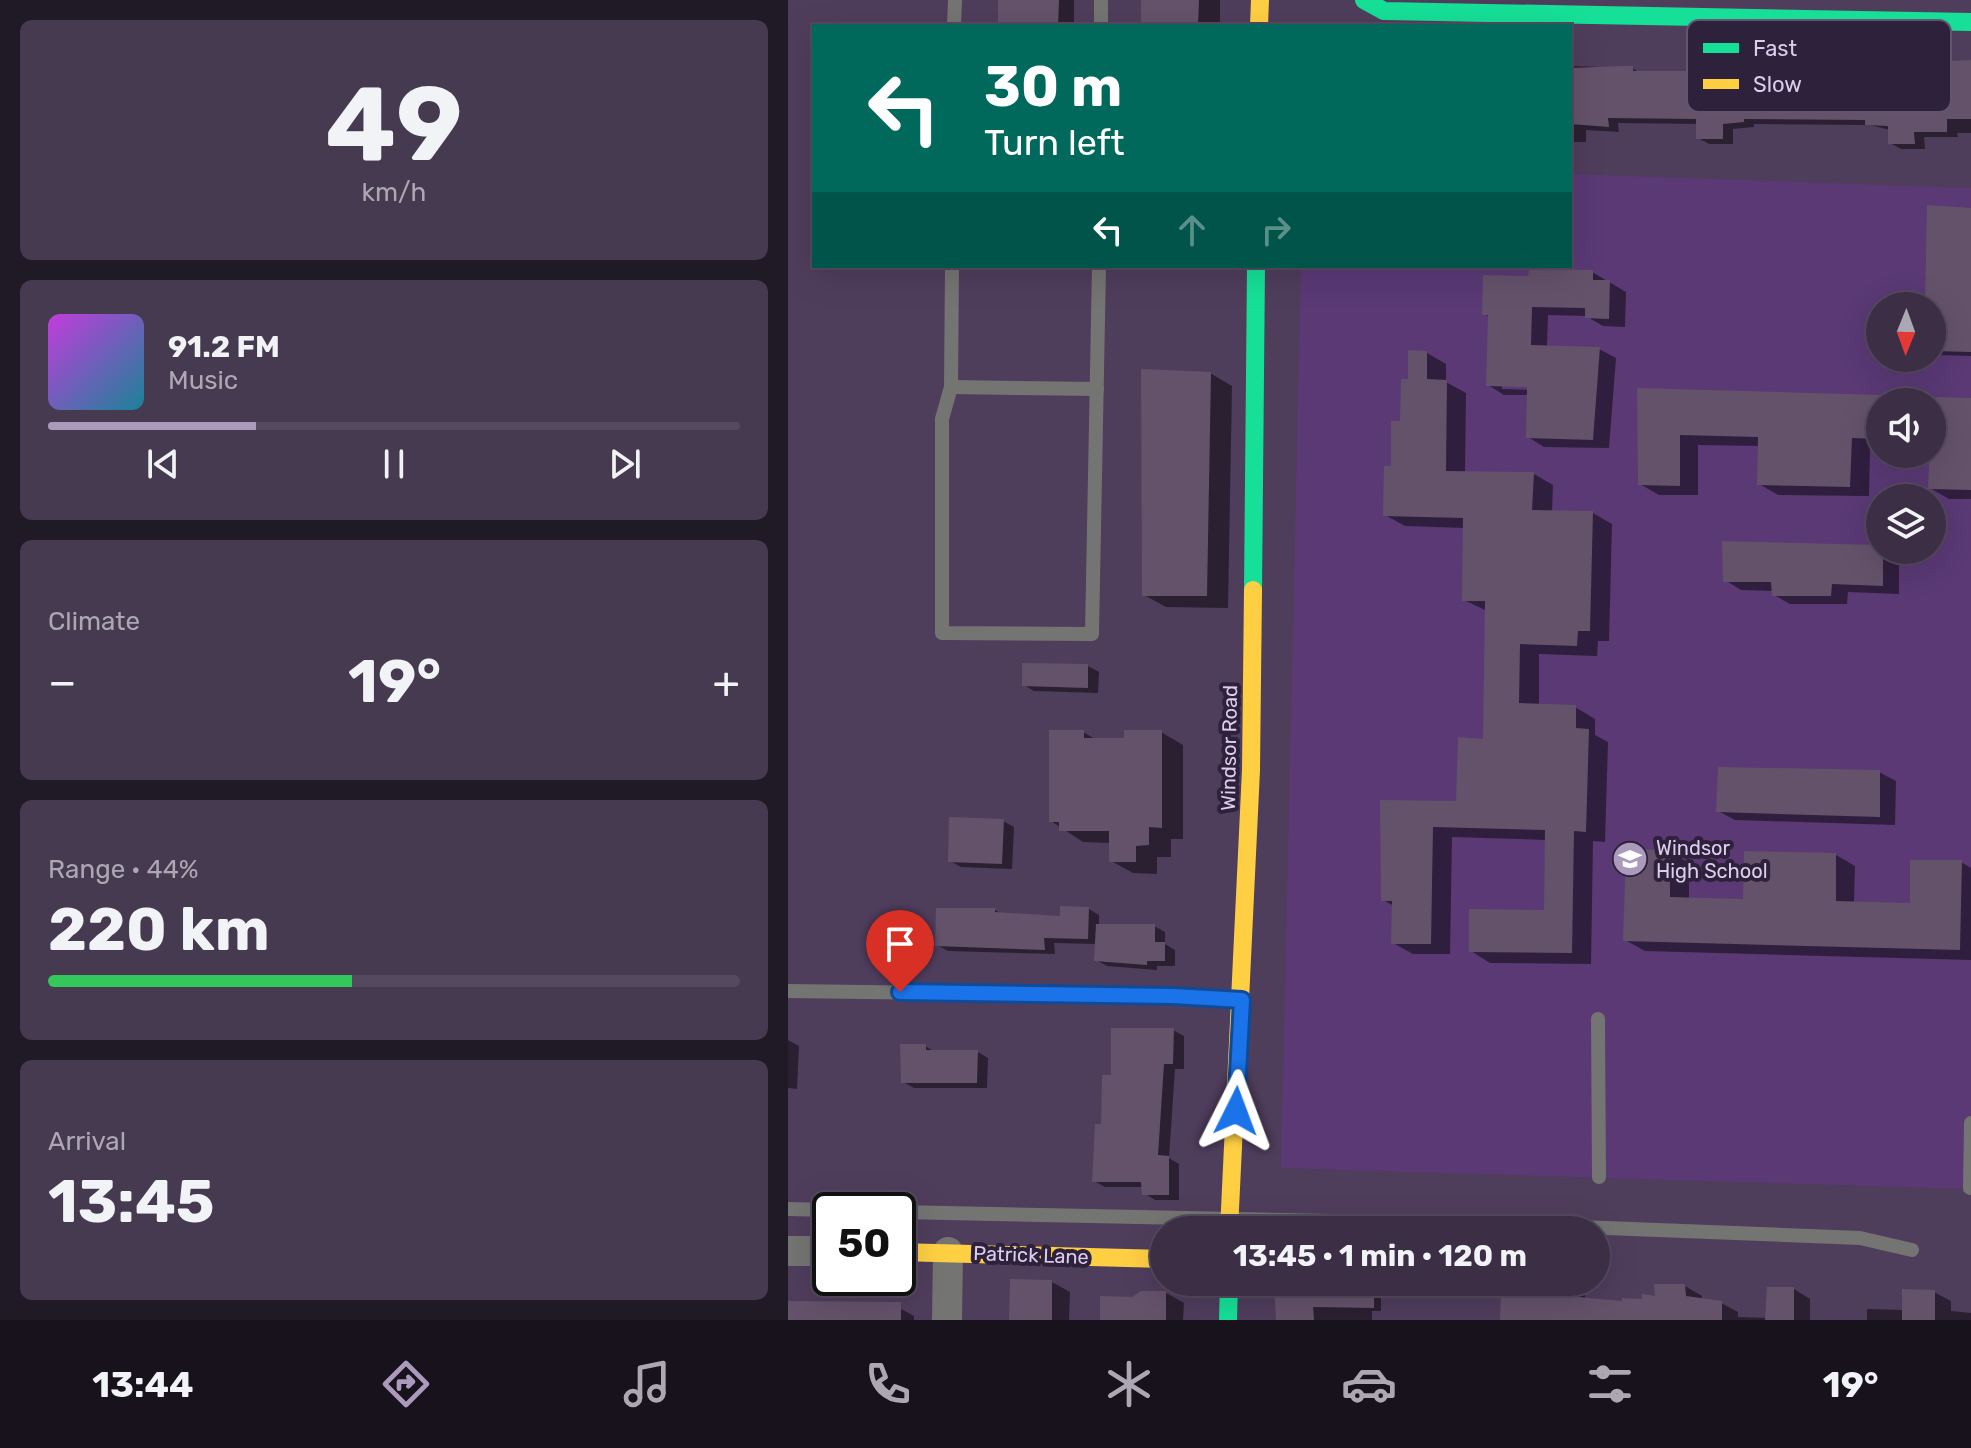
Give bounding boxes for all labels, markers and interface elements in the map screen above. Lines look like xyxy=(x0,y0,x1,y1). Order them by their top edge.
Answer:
legend xyxy=(1687,20,1951,112)
text: Fast xyxy=(1753,35,1798,62)
text: 30 m xyxy=(984,54,1122,120)
icon: left xyxy=(852,56,956,160)
text: 49 xyxy=(325,63,463,186)
text: Slow xyxy=(1753,71,1802,98)
text: Turn left xyxy=(984,121,1125,164)
text: km/h xyxy=(362,177,426,208)
icon: left xyxy=(1086,208,1130,252)
icon: ahead xyxy=(1170,208,1214,252)
icon: right xyxy=(1254,208,1298,252)
north arrow xyxy=(1866,292,1946,372)
map controls xyxy=(1866,292,1946,564)
text: 91.2 FM xyxy=(168,329,280,365)
text: Music xyxy=(168,365,238,396)
button: sound xyxy=(1866,388,1946,468)
icon: previous xyxy=(141,442,185,486)
icon: pause xyxy=(372,442,416,486)
icon: next xyxy=(603,442,647,486)
button: layers xyxy=(1866,484,1946,564)
text: Climate xyxy=(48,606,140,637)
text: 19° xyxy=(348,646,441,717)
text: − xyxy=(48,656,77,708)
text: + xyxy=(713,656,740,708)
street label: Windsor Road xyxy=(1216,685,1242,811)
place label: Windsor High School xyxy=(1656,836,1768,883)
school or university icon: Windsor High School xyxy=(1611,840,1649,878)
text: Range · 44% xyxy=(48,854,199,885)
text: 220 km xyxy=(48,894,270,965)
pin xyxy=(866,910,934,992)
icon: arrive xyxy=(878,922,922,966)
position arrow xyxy=(1194,1069,1278,1153)
text: Arrival xyxy=(48,1126,126,1157)
text: 13:45 xyxy=(48,1166,215,1237)
speed limit sign: 50 xyxy=(812,1192,916,1296)
text: 13:45 · 1 min · 120 m xyxy=(1233,1238,1527,1274)
street label: Patrick Lane xyxy=(973,1241,1089,1269)
icon: directions xyxy=(378,1356,434,1412)
icon: music xyxy=(619,1356,675,1412)
icon: phone xyxy=(860,1356,916,1412)
icon: climate xyxy=(1101,1356,1157,1412)
icon: car xyxy=(1341,1356,1397,1412)
icon: filters xyxy=(1582,1356,1638,1412)
text: 13:44 xyxy=(92,1363,194,1406)
text: 19° xyxy=(1823,1363,1879,1406)

